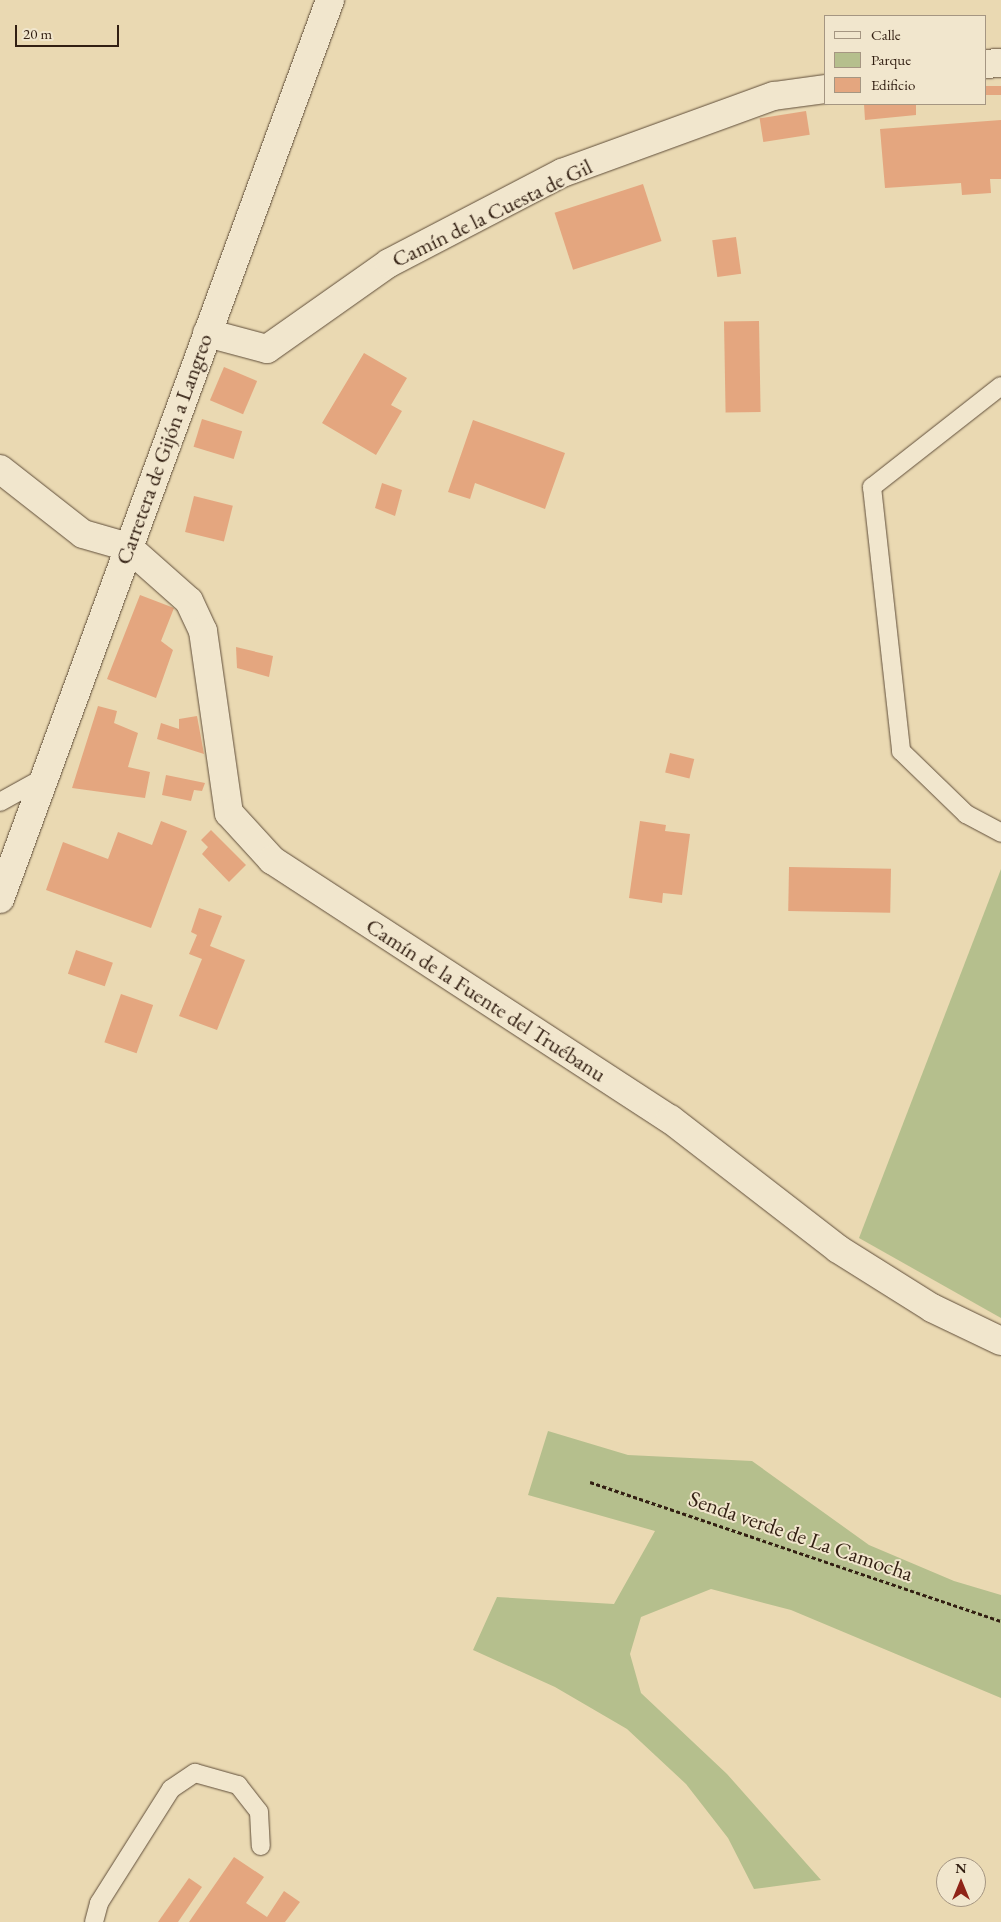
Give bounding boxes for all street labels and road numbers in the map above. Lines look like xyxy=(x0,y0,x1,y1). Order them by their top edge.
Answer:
street label: Camín de la Cuesta de Gil xyxy=(388,153,596,273)
street label: Carretera de Gijón a Langreo xyxy=(110,330,218,568)
street label: Camín de la Fuente del Truébanu xyxy=(361,912,611,1088)
street label: Senda verde de La Camocha xyxy=(685,1485,917,1587)

